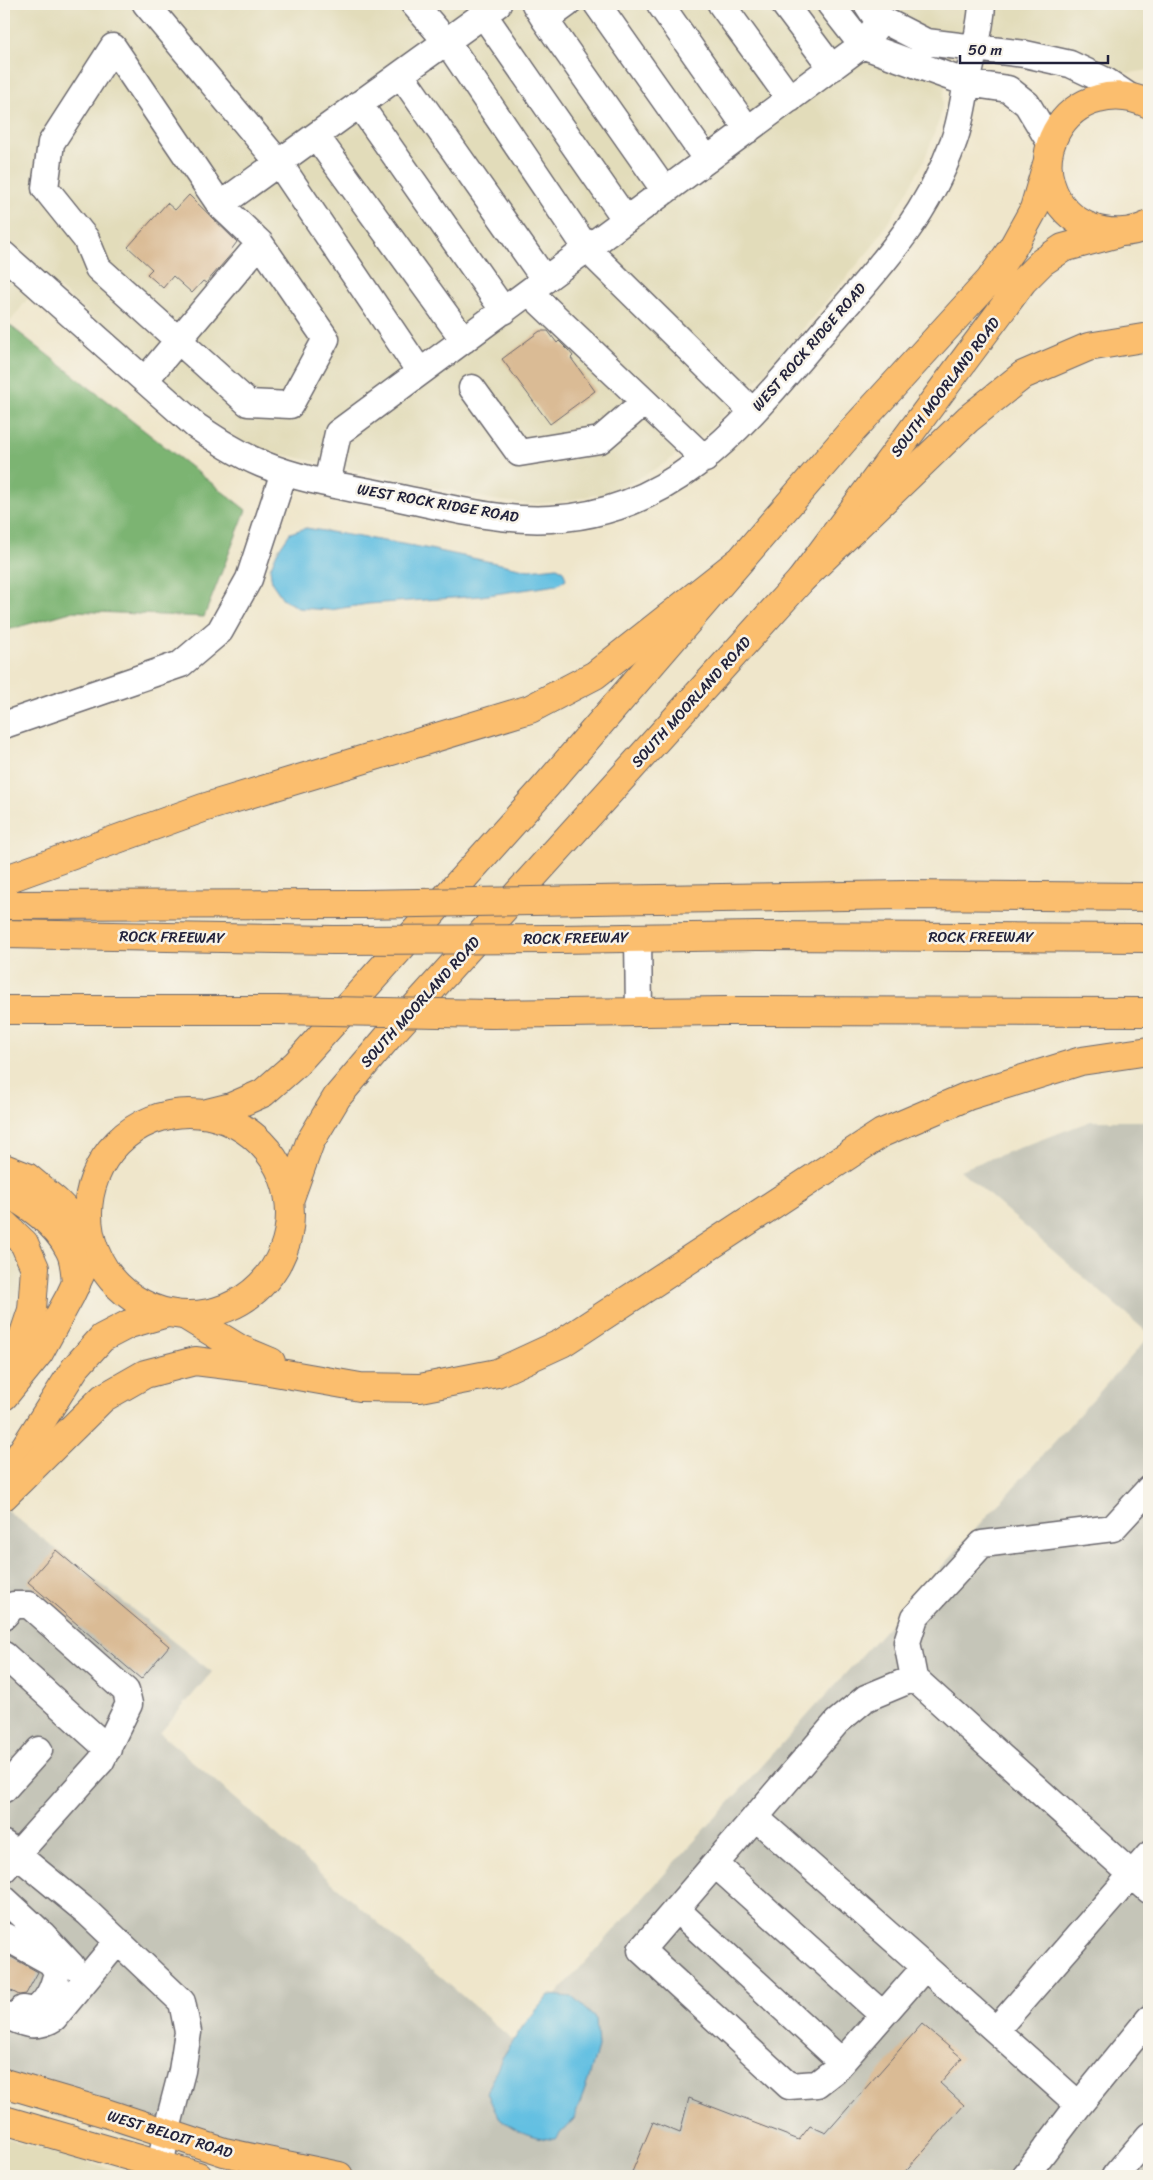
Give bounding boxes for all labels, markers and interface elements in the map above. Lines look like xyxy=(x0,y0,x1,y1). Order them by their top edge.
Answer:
scale bar xyxy=(960,32,1108,64)
text: 50 m xyxy=(968,37,1003,63)
street label: WEST ROCK RIDGE ROAD xyxy=(746,277,872,417)
street label: SOUTH MOORLAND ROAD xyxy=(884,311,1006,463)
street label: WEST ROCK RIDGE ROAD xyxy=(355,476,521,530)
street label: SOUTH MOORLAND ROAD xyxy=(625,630,757,774)
street label: ROCK FREEWAY xyxy=(119,923,226,951)
street label: ROCK FREEWAY xyxy=(523,924,630,952)
street label: ROCK FREEWAY xyxy=(928,924,1035,950)
street label: SOUTH MOORLAND ROAD xyxy=(354,930,486,1074)
street label: WEST BELOIT ROAD xyxy=(104,2103,236,2165)

